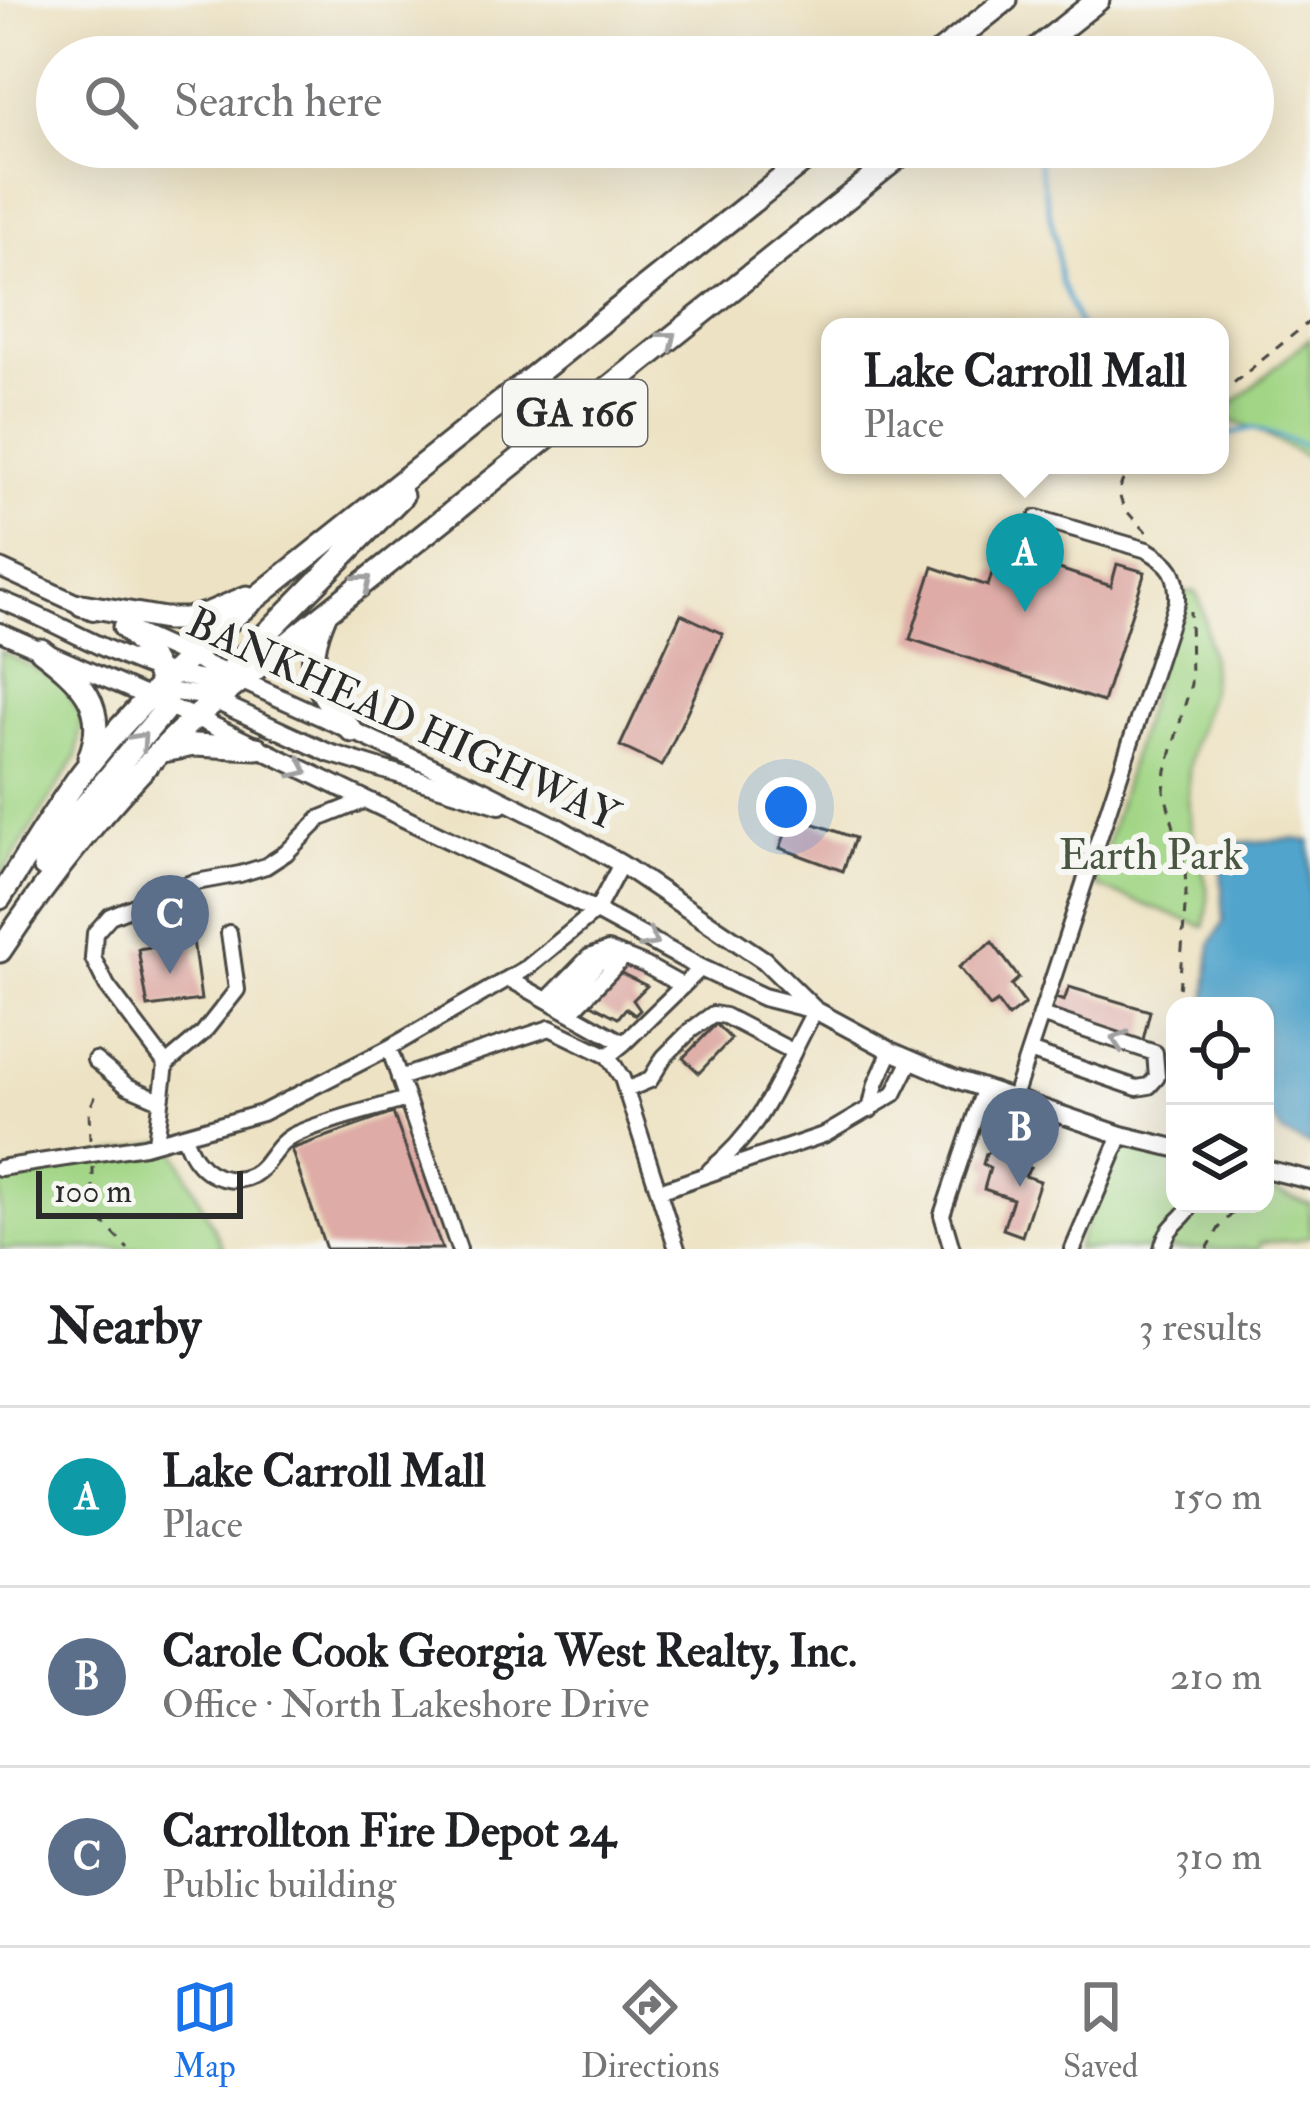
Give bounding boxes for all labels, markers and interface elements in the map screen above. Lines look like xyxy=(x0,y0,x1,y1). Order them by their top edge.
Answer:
search box xyxy=(36,36,1274,168)
icon: search xyxy=(78,69,144,135)
text: Search here xyxy=(174,74,382,130)
popup xyxy=(821,318,1229,474)
one-way arrow xyxy=(655,331,677,353)
text: Lake Carroll Mall xyxy=(863,344,1187,400)
road number: GA 166 xyxy=(503,380,647,446)
text: Place xyxy=(863,400,944,449)
pin: A xyxy=(986,513,1064,612)
one-way arrow xyxy=(351,575,373,596)
street label: BANKHEAD HIGHWAY xyxy=(179,597,628,844)
one-way arrow xyxy=(126,733,147,754)
one-way arrow xyxy=(288,755,309,778)
your location xyxy=(756,777,816,837)
park label: Earth Park xyxy=(1059,830,1243,882)
pin: C xyxy=(131,875,209,974)
one-way arrow xyxy=(638,926,659,949)
map controls xyxy=(1166,997,1274,1213)
button: locate xyxy=(1166,997,1274,1105)
one-way arrow xyxy=(1109,1030,1130,1055)
pin: B xyxy=(981,1088,1059,1187)
button: layers xyxy=(1166,1105,1274,1213)
scale bar xyxy=(36,1165,243,1218)
text: 100 m xyxy=(54,1171,132,1212)
text: Nearby xyxy=(48,1295,201,1359)
text: 3 results xyxy=(1139,1303,1262,1352)
text: Lake Carroll Mall xyxy=(162,1444,486,1500)
text: A xyxy=(75,1472,99,1521)
text: 150 m xyxy=(1173,1472,1262,1521)
text: Place xyxy=(162,1500,243,1549)
text: Carole Cook Georgia West Realty, Inc. xyxy=(162,1624,857,1680)
text: B xyxy=(74,1652,100,1701)
text: 210 m xyxy=(1170,1652,1262,1701)
text: Office · North Lakeshore Drive xyxy=(162,1680,649,1729)
text: Carrollton Fire Depot 24 xyxy=(162,1804,615,1860)
text: C xyxy=(73,1832,101,1881)
text: 310 m xyxy=(1175,1832,1262,1881)
text: Public building xyxy=(162,1860,396,1909)
tab: Map xyxy=(172,1974,238,2087)
tab: Directions xyxy=(581,1974,720,2087)
tab: Saved xyxy=(1063,1974,1138,2087)

